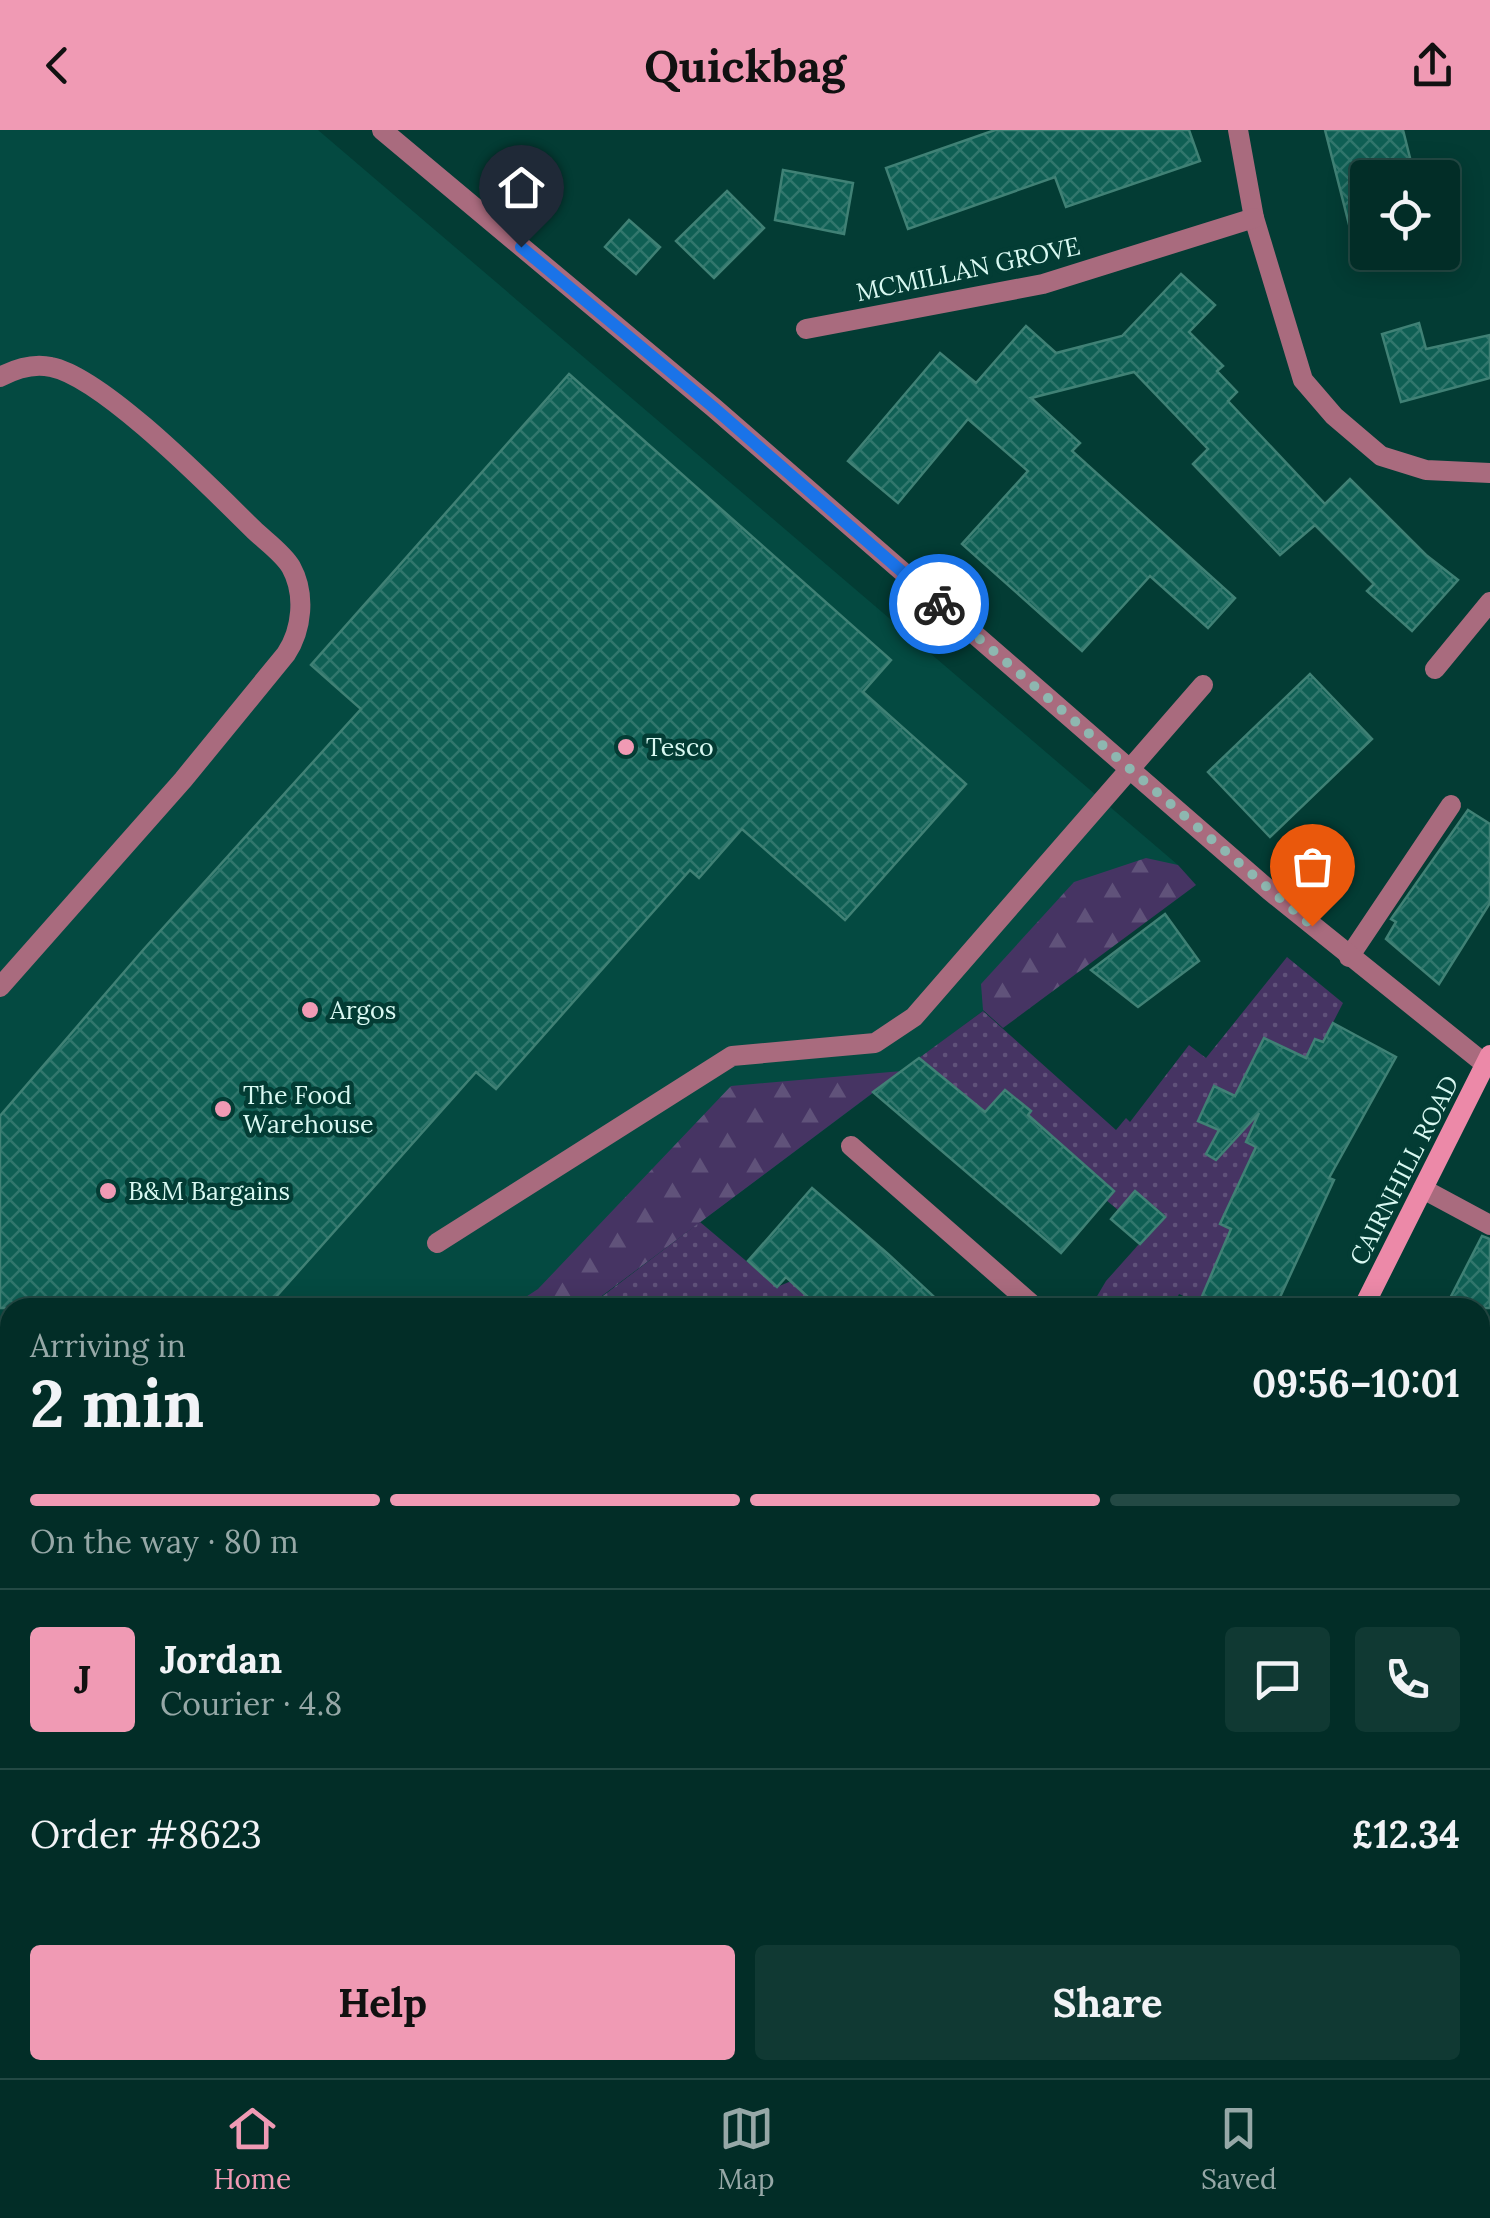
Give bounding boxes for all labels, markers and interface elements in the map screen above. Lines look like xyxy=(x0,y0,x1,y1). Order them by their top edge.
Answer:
text: Quickbag xyxy=(644,37,846,94)
icon: back xyxy=(30,38,85,93)
icon: share xyxy=(1405,38,1460,93)
pin xyxy=(479,145,564,248)
icon: home xyxy=(494,160,549,215)
map controls xyxy=(1350,160,1460,270)
button: locate xyxy=(1350,160,1460,270)
street label: MCMILLAN GROVE xyxy=(853,230,1083,308)
courier xyxy=(889,554,989,654)
icon: bike xyxy=(912,577,967,632)
place label: Tesco xyxy=(646,731,714,763)
marker: Tesco xyxy=(615,736,637,758)
pin xyxy=(1270,824,1355,927)
icon: bag xyxy=(1285,839,1340,894)
place label: Argos xyxy=(329,994,396,1026)
marker: Argos xyxy=(299,999,321,1021)
street label: CAIRNHILL ROAD xyxy=(1342,1070,1466,1270)
place label: The Food Warehouse xyxy=(243,1079,374,1140)
marker: The Food Warehouse xyxy=(212,1098,234,1120)
place label: B&M Bargains xyxy=(128,1175,290,1207)
marker: B&M Bargains xyxy=(97,1180,119,1202)
text: Arriving in xyxy=(30,1325,186,1366)
text: 09:56–10:01 xyxy=(1252,1359,1460,1407)
text: 2 min xyxy=(30,1362,204,1445)
text: On the way · 80 m xyxy=(30,1521,299,1562)
button: chat xyxy=(1225,1627,1330,1732)
button: phone xyxy=(1355,1627,1460,1732)
text: Jordan xyxy=(160,1635,282,1683)
text: J xyxy=(74,1655,91,1703)
text: Courier · 4.8 xyxy=(160,1683,342,1724)
text: Order #8623 xyxy=(30,1810,262,1858)
text: £12.34 xyxy=(1352,1810,1460,1858)
button: Help xyxy=(30,1945,735,2060)
button: Share xyxy=(755,1945,1460,2060)
tab: Home xyxy=(213,2101,291,2197)
tab: Map xyxy=(718,2101,774,2197)
tab: Saved xyxy=(1201,2101,1277,2197)

